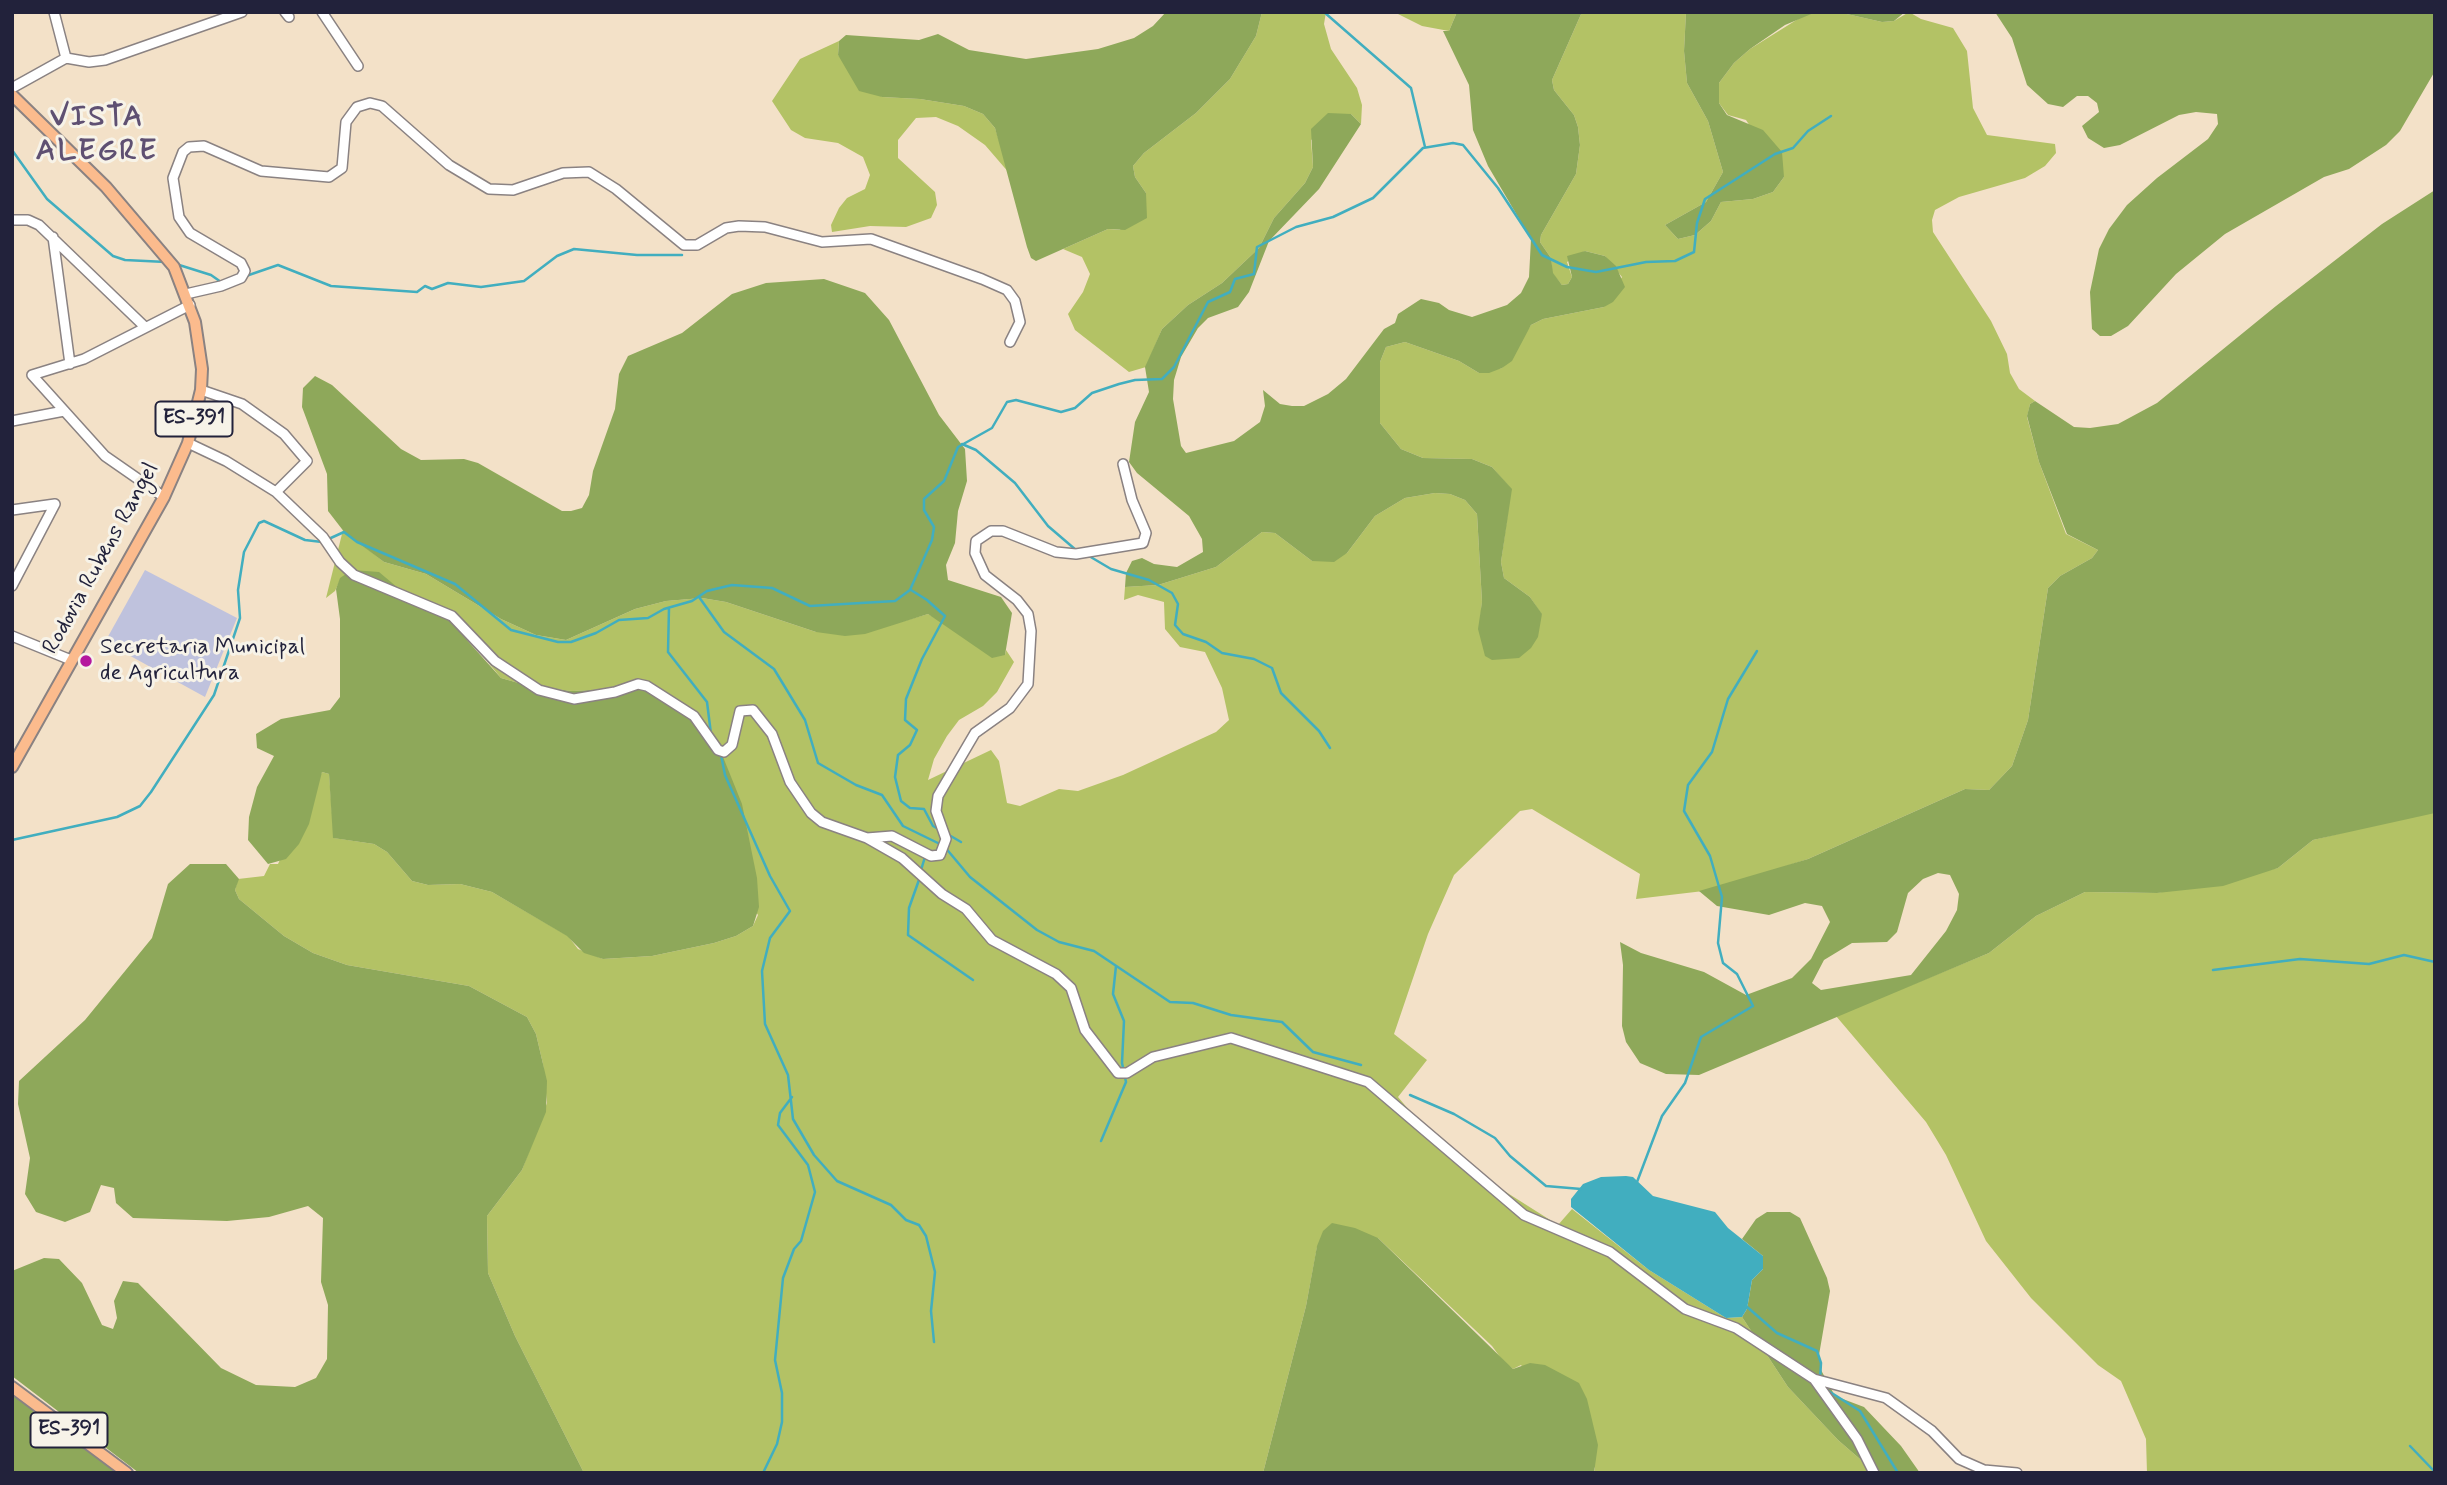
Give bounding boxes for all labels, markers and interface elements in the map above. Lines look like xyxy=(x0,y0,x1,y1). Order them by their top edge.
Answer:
district label: VISTA ALEGRE xyxy=(33,101,161,172)
road number: ES-391 xyxy=(156,402,232,436)
street label: Rodovia Rubens Rangel xyxy=(38,458,166,660)
place label: Secretaria Municipal de Agricultura xyxy=(100,634,305,688)
marker: Secretaria Municipal de Agricultura xyxy=(78,653,94,669)
road number: ES-391 xyxy=(31,1412,108,1448)

